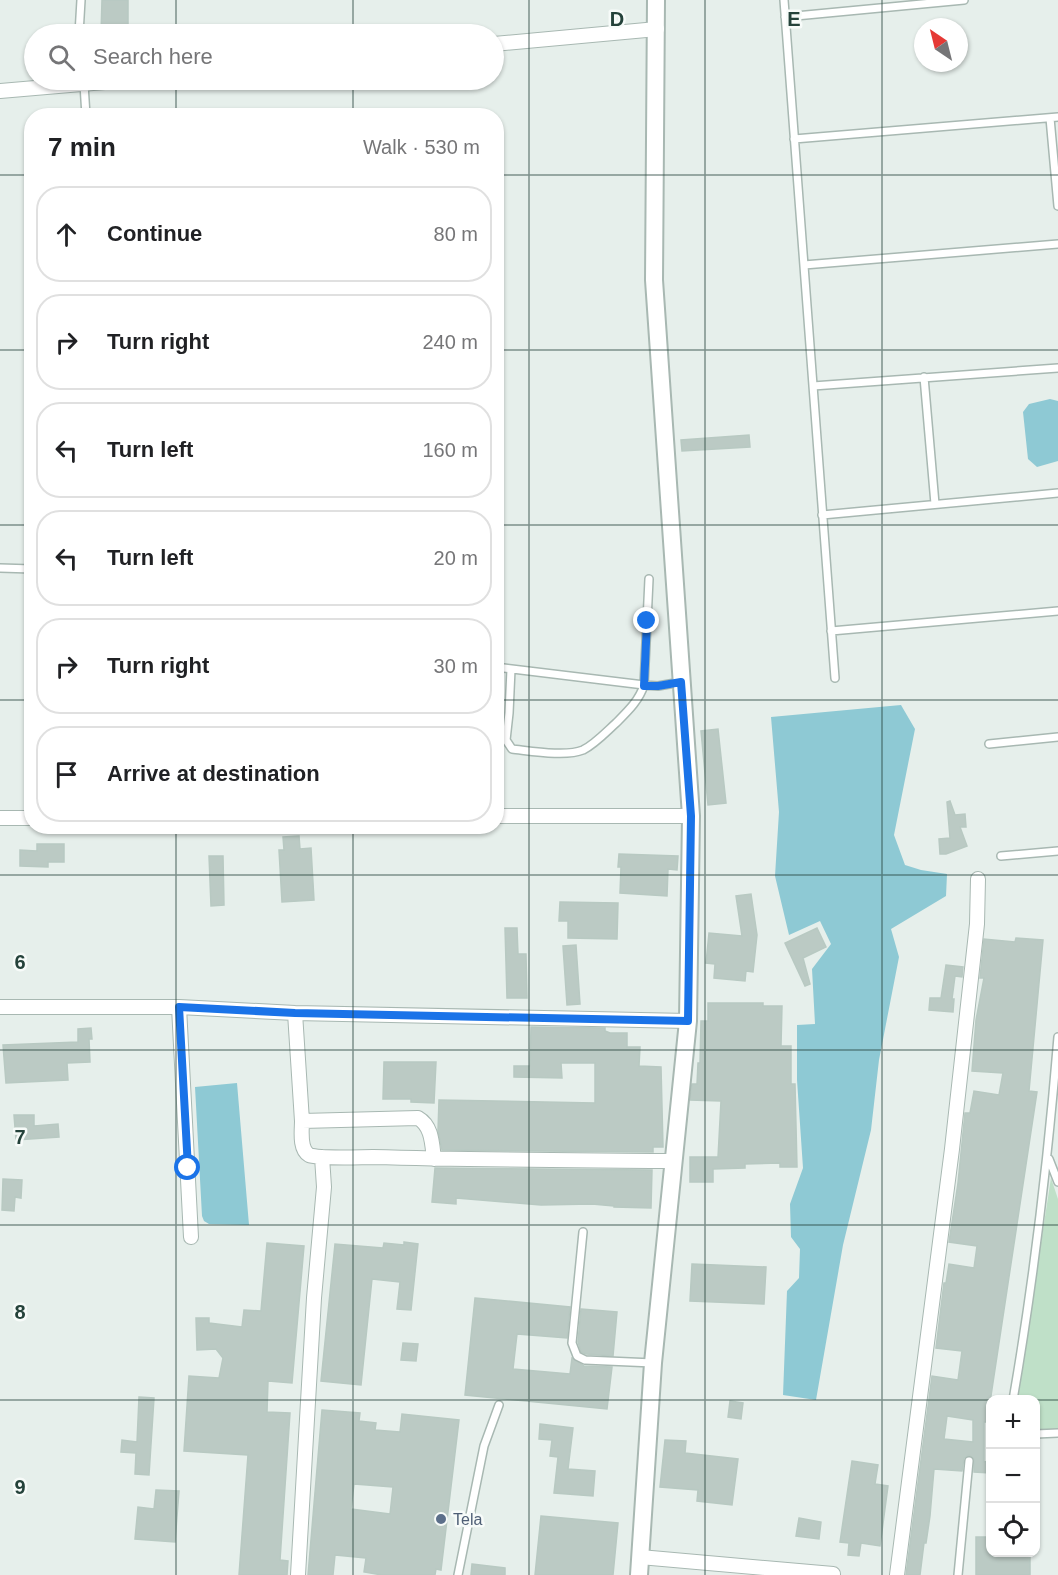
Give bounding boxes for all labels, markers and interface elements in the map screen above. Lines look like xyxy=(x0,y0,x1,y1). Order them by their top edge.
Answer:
text: D xyxy=(610,8,624,30)
text: E xyxy=(787,8,801,30)
north arrow xyxy=(914,18,968,72)
search box xyxy=(24,24,504,90)
icon: search xyxy=(45,41,78,74)
text: Search here xyxy=(93,44,213,69)
text: 7 min xyxy=(48,132,116,162)
text: Walk · 530 m xyxy=(363,136,480,158)
icon: ahead xyxy=(50,218,83,251)
text: Continue xyxy=(107,221,202,246)
text: 80 m xyxy=(434,223,478,245)
icon: right xyxy=(50,326,83,359)
text: Turn right xyxy=(107,329,209,354)
text: 240 m xyxy=(422,331,478,353)
icon: left xyxy=(50,434,83,467)
text: Turn left xyxy=(107,437,193,462)
text: 160 m xyxy=(422,439,478,461)
icon: left xyxy=(50,542,83,575)
text: Turn left xyxy=(107,545,193,570)
text: 20 m xyxy=(434,547,478,569)
route end xyxy=(633,607,659,633)
icon: right xyxy=(50,650,83,683)
text: Turn right xyxy=(107,653,209,678)
text: 30 m xyxy=(434,655,478,677)
icon: arrive xyxy=(50,758,83,791)
text: Arrive at destination xyxy=(107,761,320,786)
text: 6 xyxy=(14,951,26,973)
text: 7 xyxy=(14,1126,26,1148)
route start xyxy=(174,1154,200,1180)
text: 8 xyxy=(14,1301,26,1323)
map controls xyxy=(986,1395,1040,1557)
button: + xyxy=(986,1395,1040,1449)
button: − xyxy=(986,1449,1040,1503)
text: 9 xyxy=(14,1476,26,1498)
button: locate xyxy=(986,1503,1040,1557)
place label: Tela xyxy=(453,1511,482,1528)
marker: Tela xyxy=(434,1512,448,1526)

